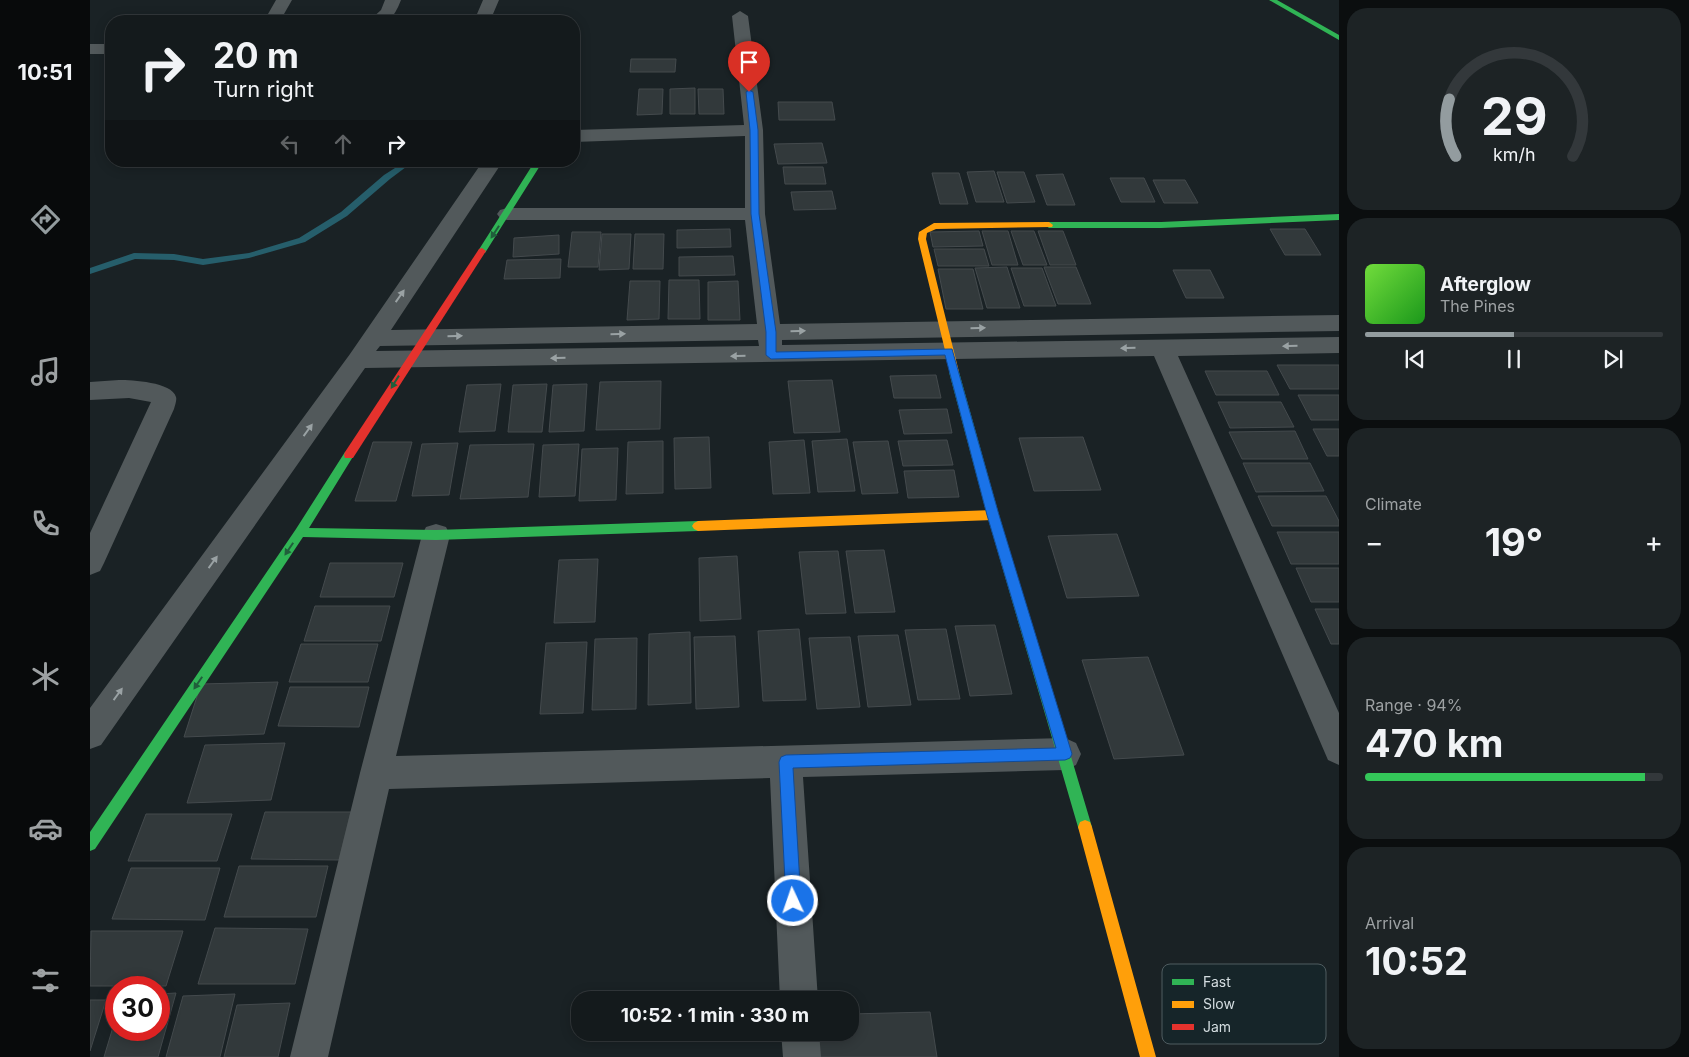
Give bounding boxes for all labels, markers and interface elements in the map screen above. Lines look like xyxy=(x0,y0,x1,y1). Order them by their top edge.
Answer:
text: 20 m xyxy=(213,34,299,76)
icon: right xyxy=(130,35,195,100)
pin xyxy=(728,41,770,92)
icon: arrive xyxy=(735,48,763,76)
text: 10:51 xyxy=(17,59,73,85)
text: Turn right xyxy=(213,76,314,102)
text: 29 xyxy=(1481,85,1547,148)
icon: left xyxy=(276,130,304,158)
icon: ahead xyxy=(329,130,357,158)
icon: right xyxy=(382,130,410,158)
text: km/h xyxy=(1493,144,1535,165)
icon: directions xyxy=(28,202,63,237)
one-way arrow xyxy=(490,226,499,239)
text: Afterglow xyxy=(1440,273,1531,296)
one-way arrow xyxy=(395,290,405,303)
text: The Pines xyxy=(1440,296,1515,316)
one-way arrow xyxy=(970,324,986,332)
one-way arrow xyxy=(790,327,806,335)
one-way arrow xyxy=(610,330,626,338)
one-way arrow xyxy=(447,332,463,340)
one-way arrow xyxy=(1282,342,1298,350)
one-way arrow xyxy=(1120,344,1136,352)
icon: previous xyxy=(1401,345,1429,373)
icon: pause xyxy=(1500,345,1528,373)
icon: next xyxy=(1599,345,1627,373)
one-way arrow xyxy=(730,352,746,360)
icon: music xyxy=(28,354,63,389)
one-way arrow xyxy=(550,354,566,362)
one-way arrow xyxy=(390,375,399,389)
one-way arrow xyxy=(303,423,313,437)
text: Climate xyxy=(1365,494,1422,514)
icon: phone xyxy=(28,506,63,541)
text: 19° xyxy=(1485,519,1543,565)
text: − xyxy=(1365,525,1384,559)
text: + xyxy=(1644,525,1663,559)
one-way arrow xyxy=(284,542,294,556)
one-way arrow xyxy=(208,555,218,569)
icon: climate xyxy=(28,659,63,694)
one-way arrow xyxy=(193,677,203,690)
one-way arrow xyxy=(113,688,124,701)
text: Range · 94% xyxy=(1365,695,1462,715)
text: 470 km xyxy=(1365,720,1504,766)
icon: car xyxy=(28,811,63,846)
position arrow xyxy=(766,874,818,926)
text: Arrival xyxy=(1365,913,1414,933)
text: 10:52 xyxy=(1365,938,1468,984)
icon: filters xyxy=(28,963,63,998)
legend xyxy=(1162,964,1326,1044)
text: Fast xyxy=(1203,973,1231,990)
speed limit sign: 30 xyxy=(105,976,170,1041)
text: Slow xyxy=(1203,995,1235,1012)
text: 10:52 · 1 min · 330 m xyxy=(621,1004,809,1027)
text: Jam xyxy=(1203,1018,1231,1035)

